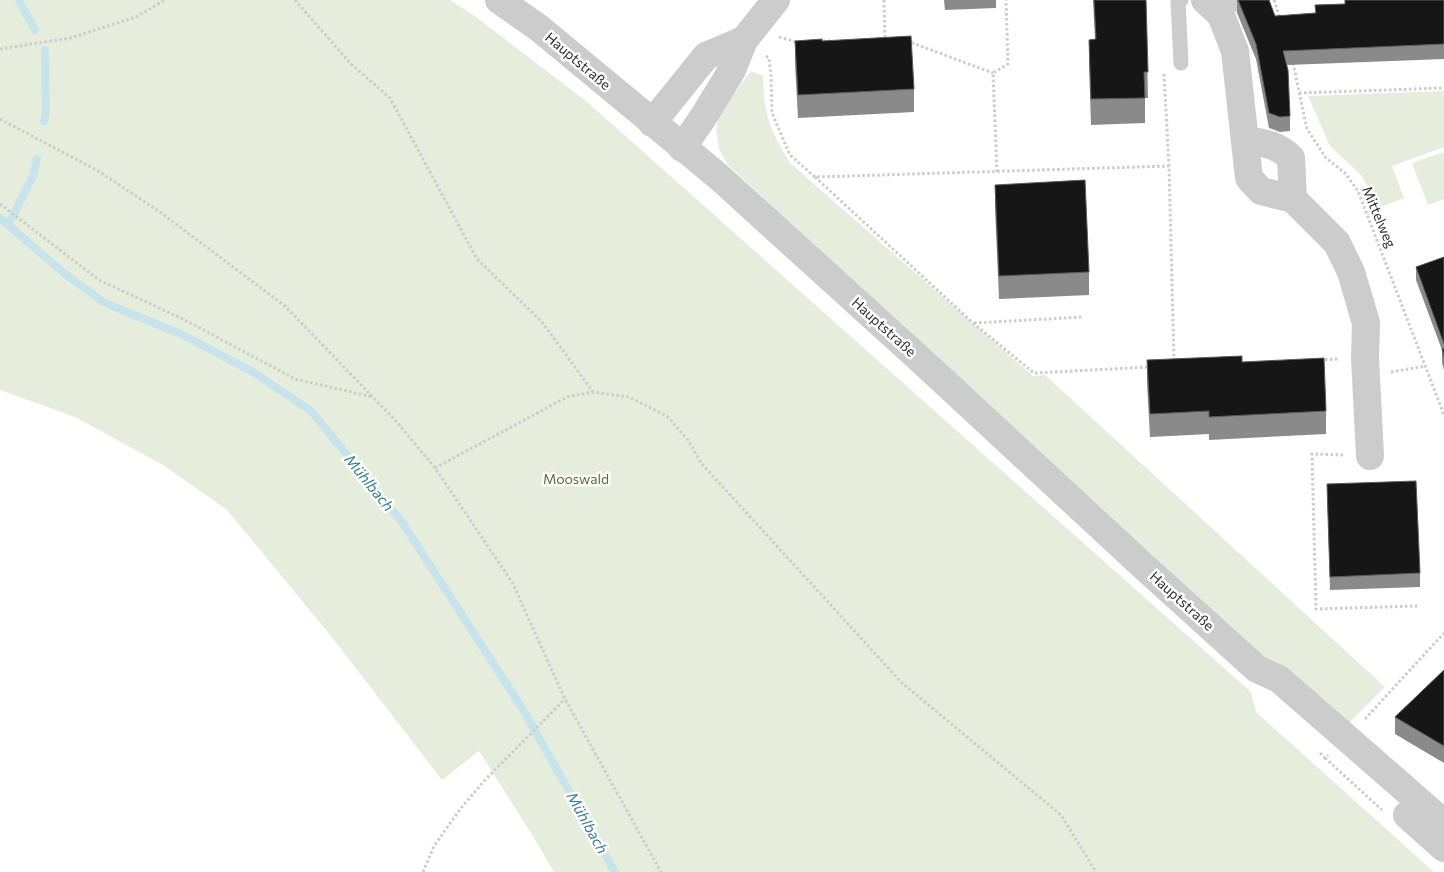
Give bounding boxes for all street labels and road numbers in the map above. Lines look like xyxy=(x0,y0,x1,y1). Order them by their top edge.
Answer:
street label: Hauptstraße xyxy=(542,28,615,93)
street label: Mittelweg xyxy=(1359,183,1400,251)
street label: Hauptstraße xyxy=(849,293,920,360)
street label: Hauptstraße xyxy=(1147,567,1218,634)

